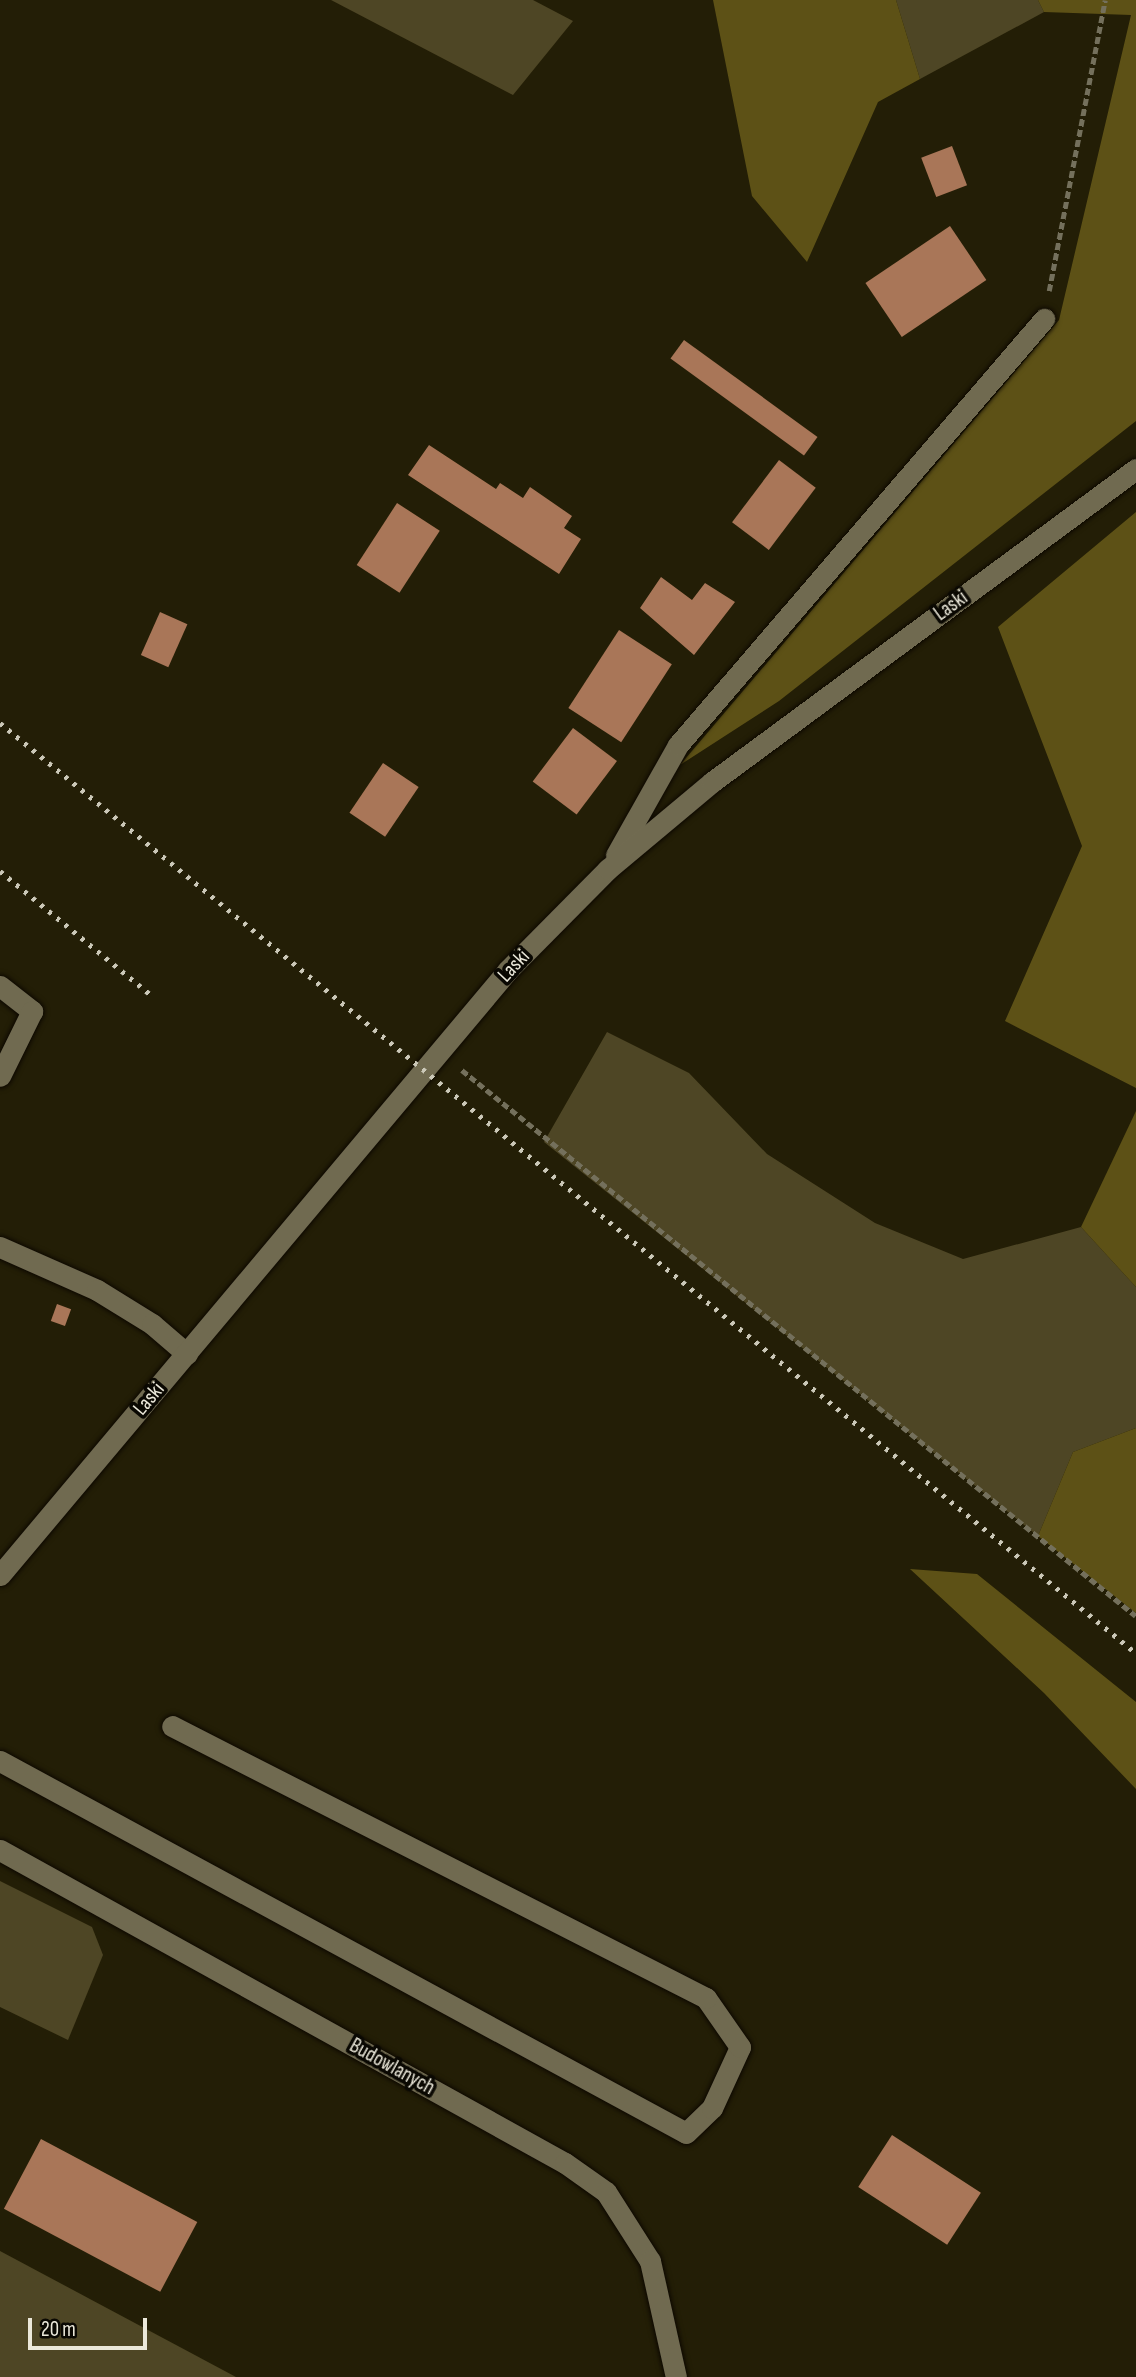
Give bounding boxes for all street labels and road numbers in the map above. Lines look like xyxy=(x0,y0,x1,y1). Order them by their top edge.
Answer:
street label: Laski xyxy=(929,585,973,627)
street label: Laski xyxy=(493,944,535,988)
street label: Laski xyxy=(128,1377,170,1421)
street label: Budowlanych xyxy=(345,2033,439,2101)

